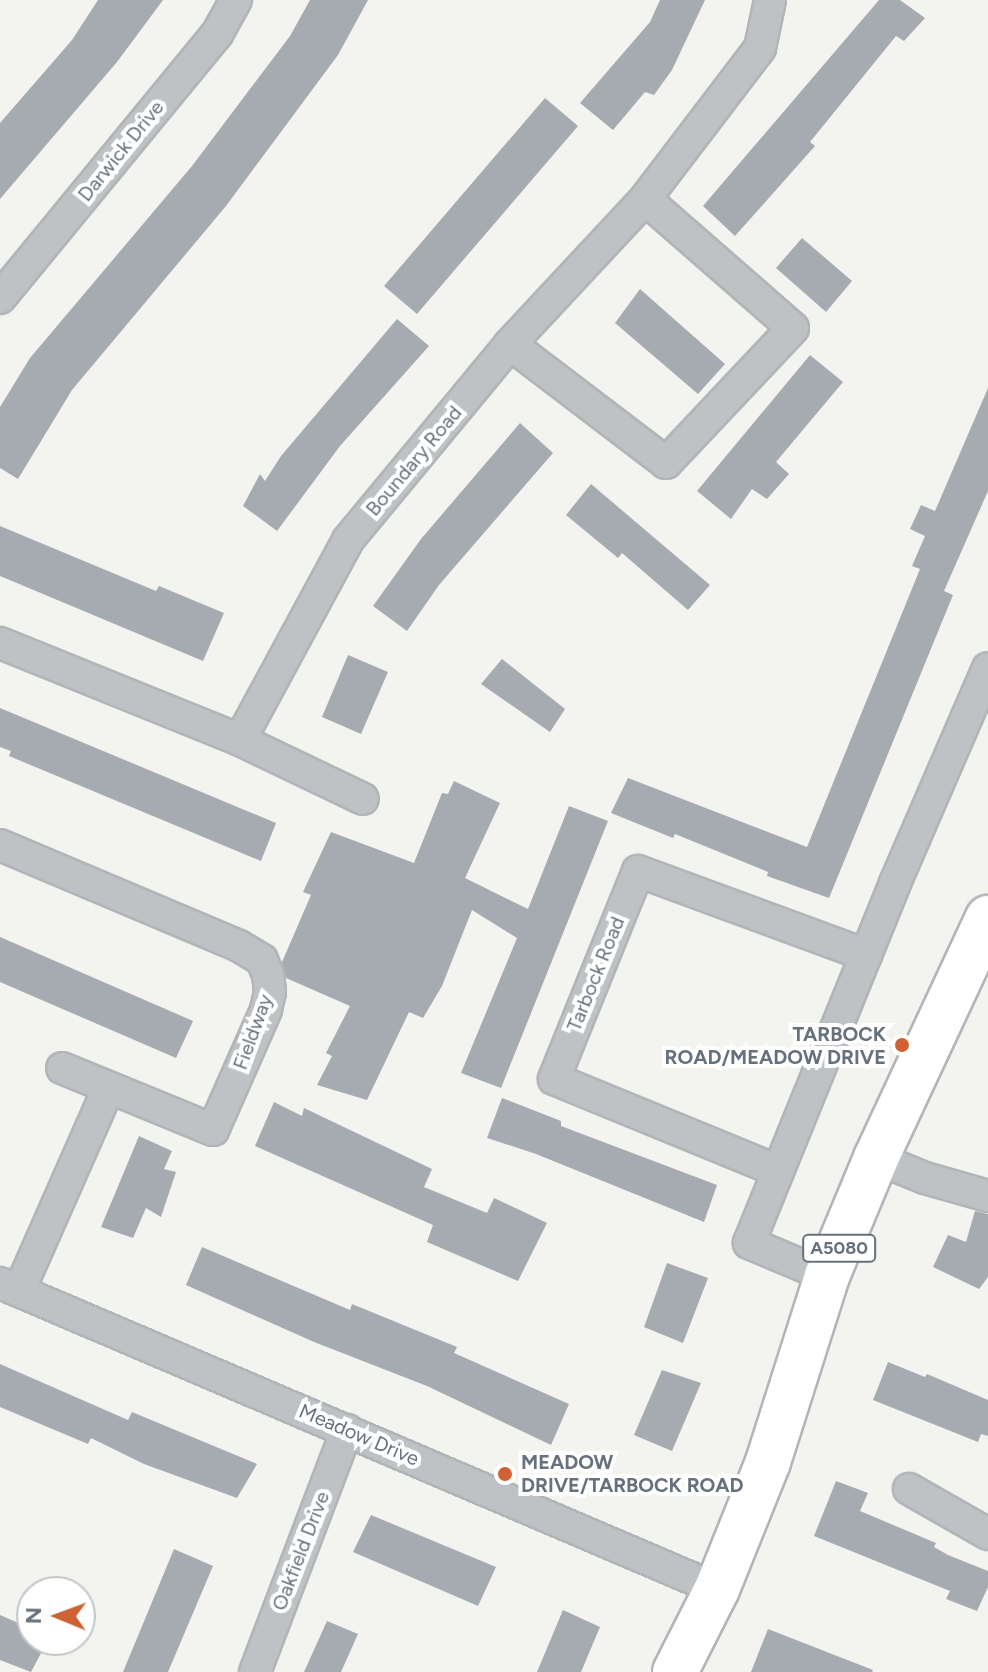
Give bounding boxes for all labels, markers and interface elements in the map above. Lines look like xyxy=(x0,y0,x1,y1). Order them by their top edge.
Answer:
street label: Darwick Drive xyxy=(73,96,169,206)
street label: Boundary Road xyxy=(361,401,467,521)
street label: Tarbock Road xyxy=(562,913,630,1035)
street label: Fieldway xyxy=(228,991,278,1073)
place label: TARBOCK ROAD/MEADOW DRIVE xyxy=(665,1022,886,1069)
marker: TARBOCK ROAD/MEADOW DRIVE xyxy=(893,1036,911,1054)
road number: A5080 xyxy=(801,1234,877,1262)
street label: Meadow Drive xyxy=(295,1399,423,1471)
place label: MEADOW DRIVE/TARBOCK ROAD xyxy=(521,1450,744,1497)
marker: MEADOW DRIVE/TARBOCK ROAD xyxy=(496,1465,514,1483)
street label: Oakfield Drive xyxy=(267,1488,335,1614)
north arrow xyxy=(16,1576,96,1656)
text: N xyxy=(20,1607,47,1624)

